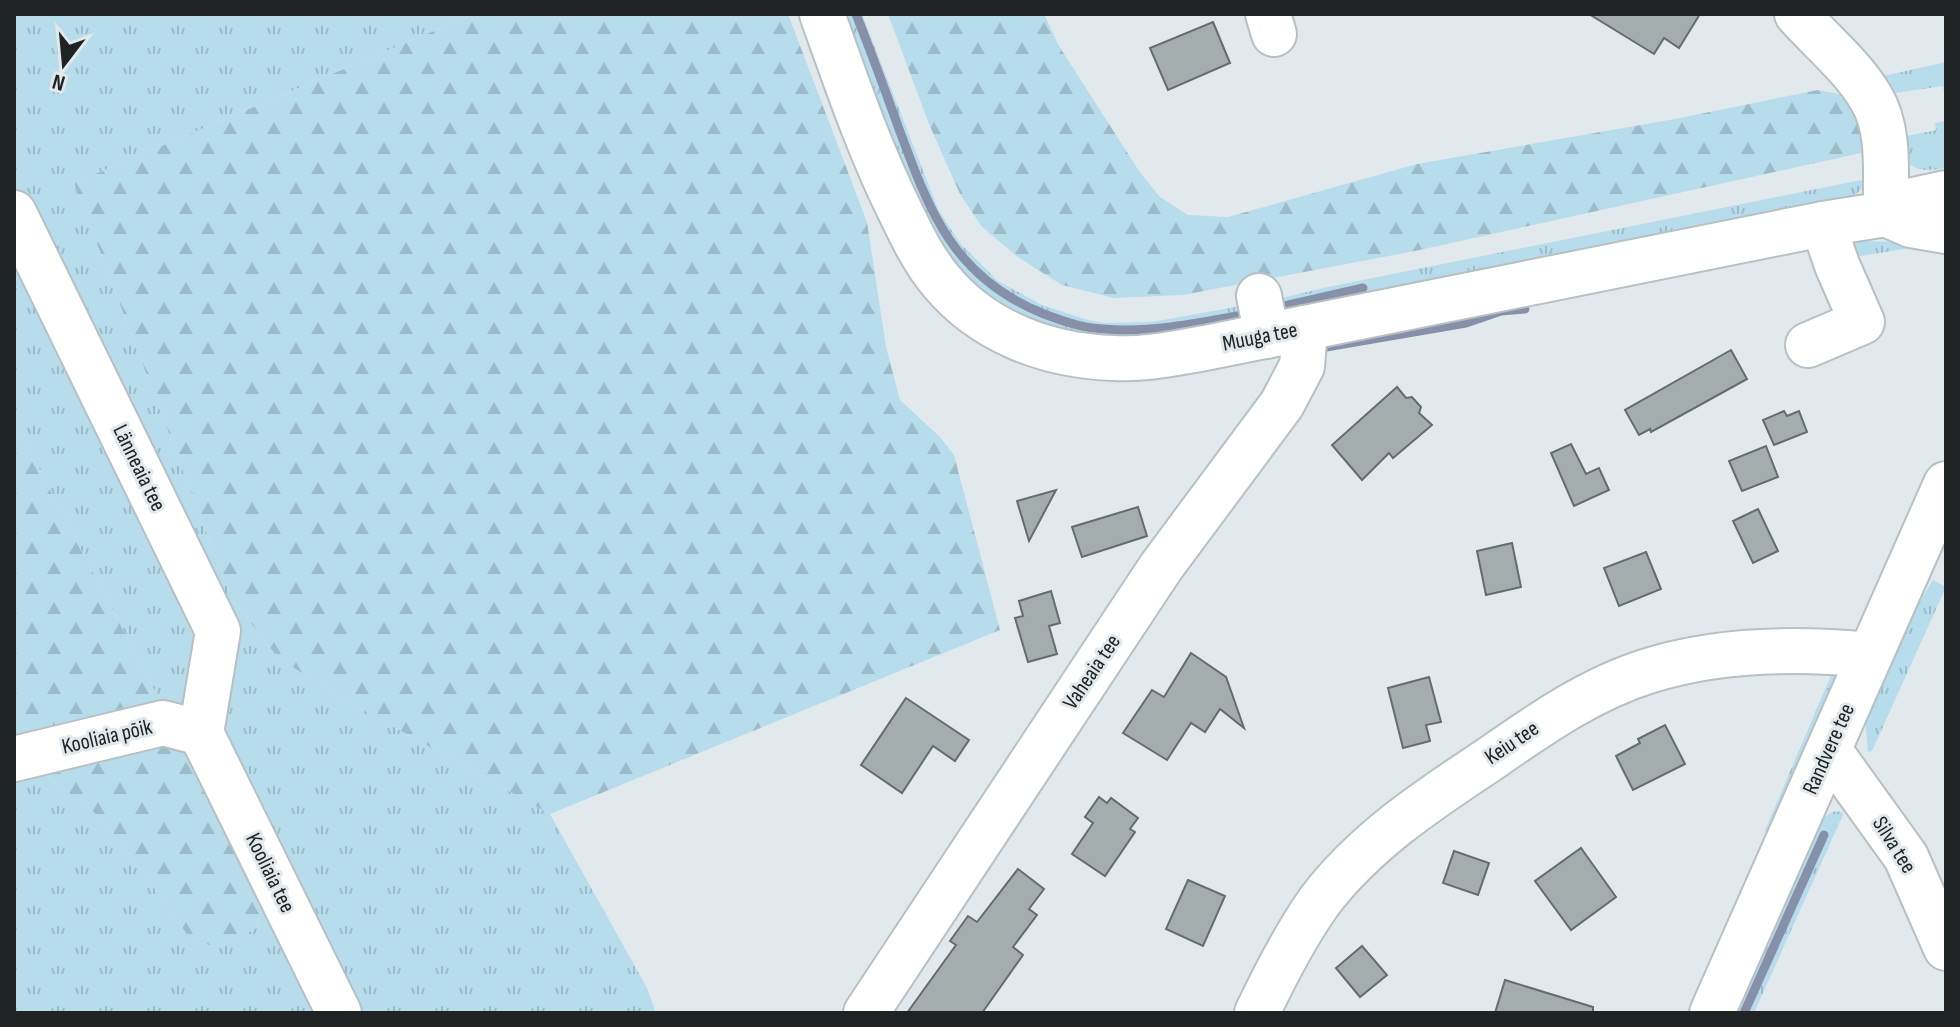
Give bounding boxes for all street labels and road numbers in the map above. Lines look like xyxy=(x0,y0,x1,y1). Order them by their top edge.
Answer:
street label: Muuga tee xyxy=(1220,316,1300,358)
street label: Länneaia tee xyxy=(106,420,172,516)
street label: Vaheaia tee xyxy=(1057,629,1127,715)
street label: Randvere tee xyxy=(1797,699,1861,799)
street label: Kooliaia põik xyxy=(59,713,155,760)
street label: Keiu tee xyxy=(1480,715,1544,771)
street label: Silva tee xyxy=(1866,812,1922,878)
street label: Kooliaia tee xyxy=(239,829,301,917)

